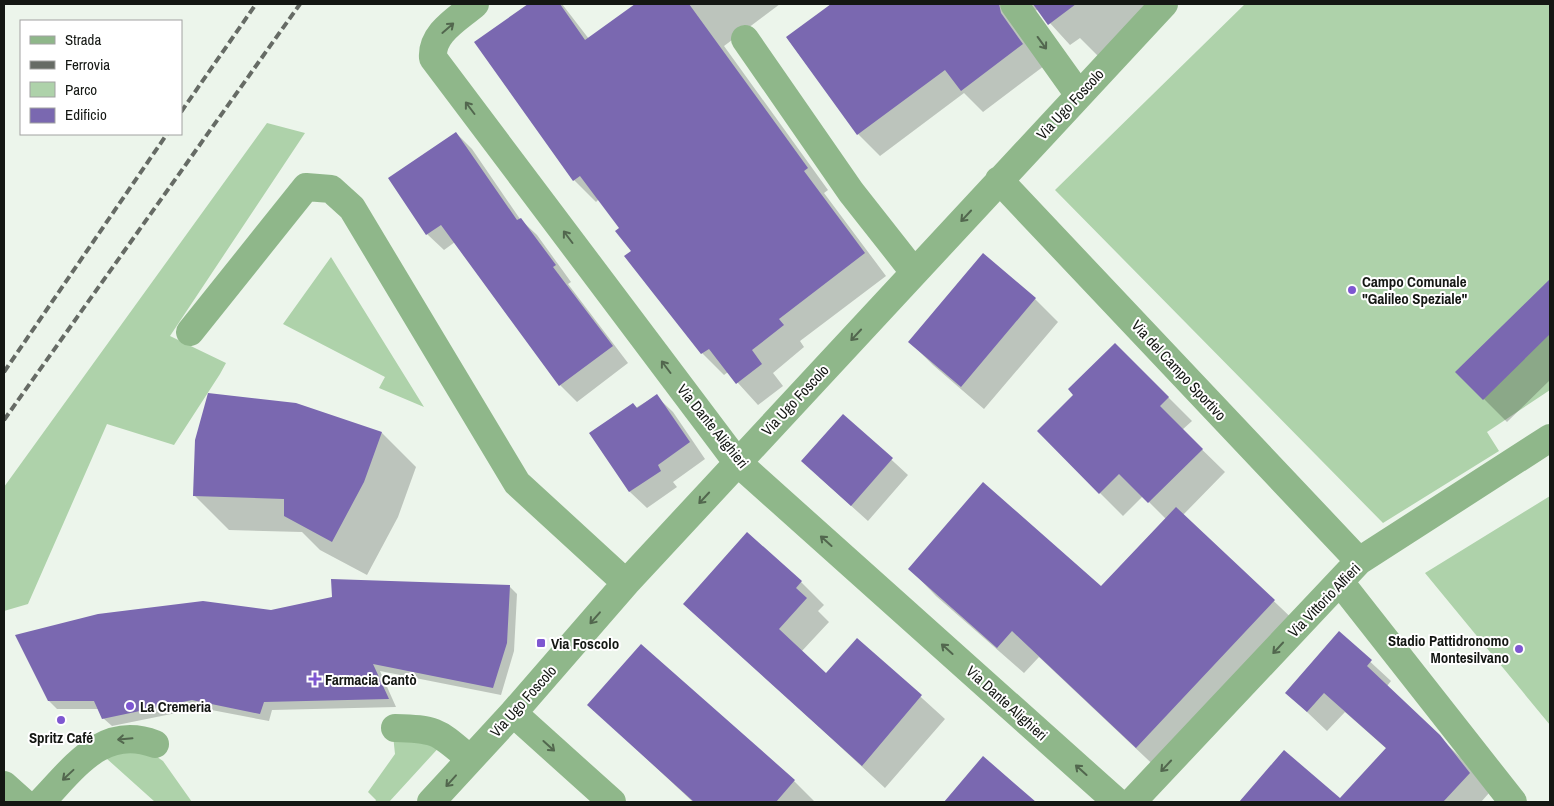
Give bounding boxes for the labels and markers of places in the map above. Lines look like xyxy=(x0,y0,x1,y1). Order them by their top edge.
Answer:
place label: Campo Comunale "Galileo Speziale" xyxy=(1362,271,1468,309)
marker: Campo Comunale "Galileo Speziale" xyxy=(1346,284,1358,296)
place label: Stadio Pattidronomo Montesilvano xyxy=(1388,630,1509,668)
place label: Via Foscolo xyxy=(551,633,619,654)
marker: Via Foscolo xyxy=(535,637,547,649)
marker: Stadio Pattidronomo Montesilvano xyxy=(1513,643,1525,655)
place label: Farmacia Cantò xyxy=(325,669,417,690)
marker: Farmacia Cantò xyxy=(309,673,321,685)
place label: La Cremeria xyxy=(140,696,211,717)
marker: La Cremeria xyxy=(124,700,136,712)
marker: Spritz Café xyxy=(55,714,67,726)
place label: Spritz Café xyxy=(29,727,93,748)

